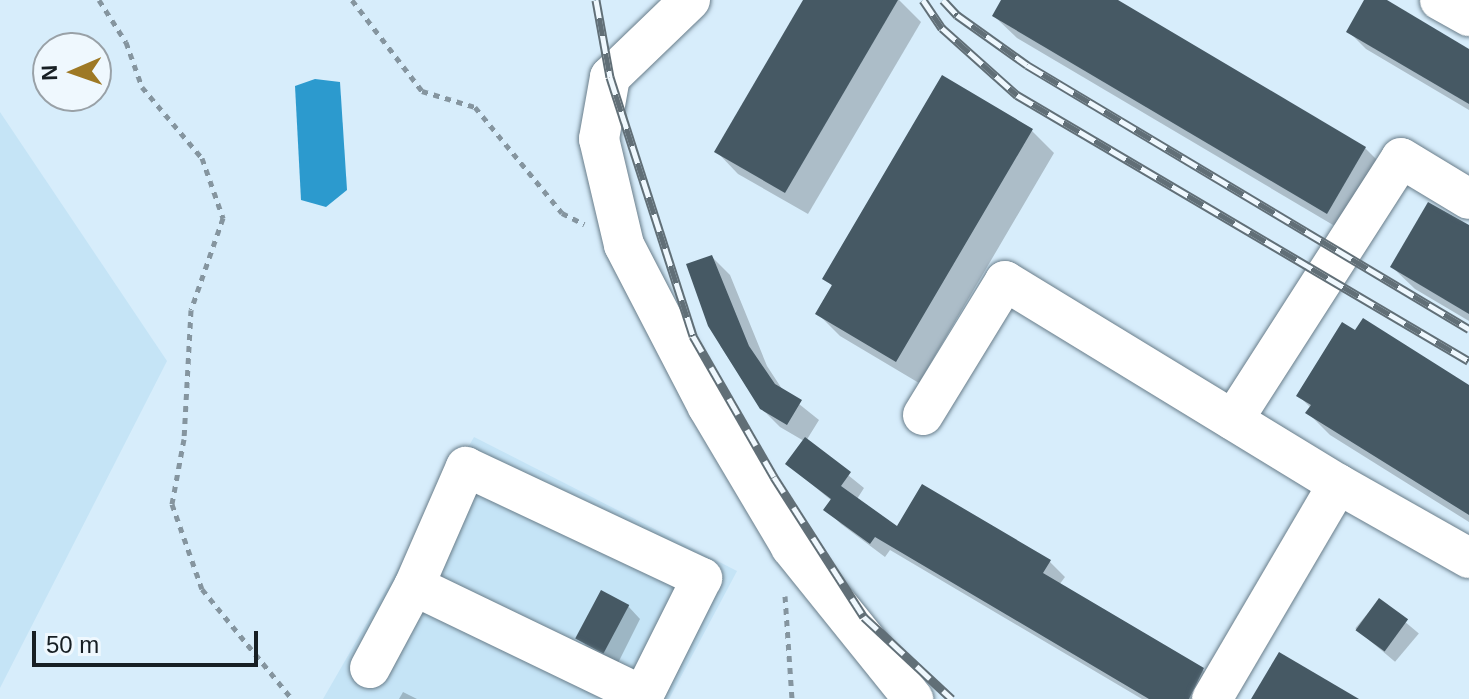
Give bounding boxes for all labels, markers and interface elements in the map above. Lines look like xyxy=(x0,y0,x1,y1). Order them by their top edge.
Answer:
north arrow xyxy=(32,32,112,112)
text: N xyxy=(37,64,62,81)
scale bar xyxy=(36,615,262,665)
text: 50 m xyxy=(46,631,99,658)

